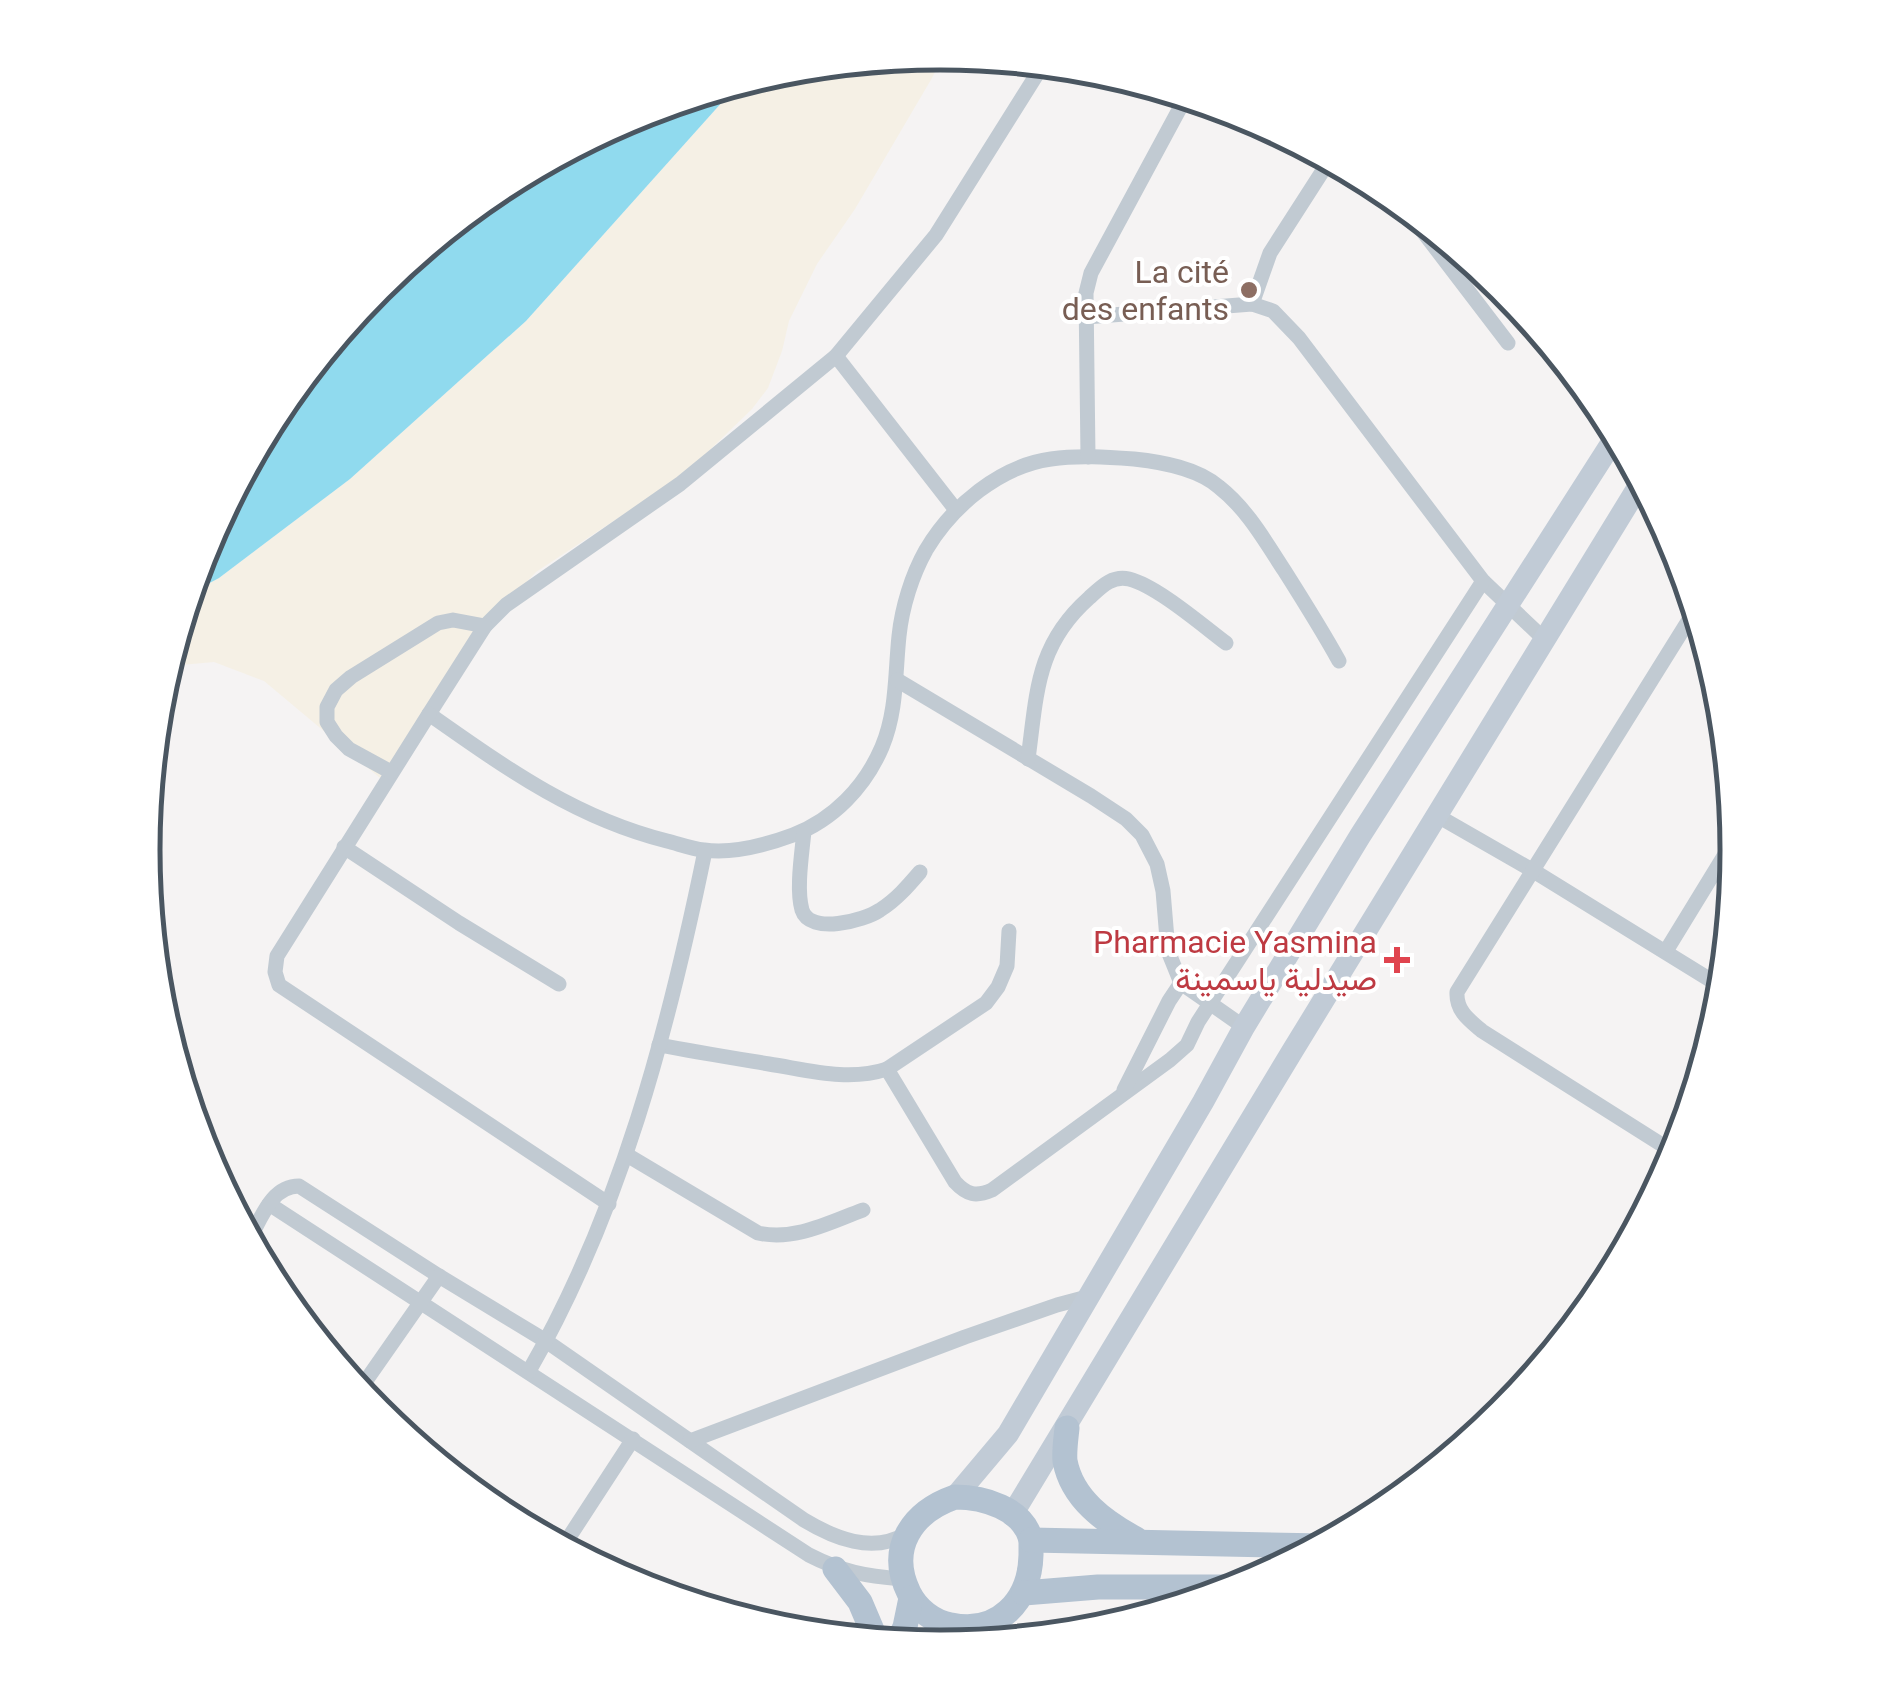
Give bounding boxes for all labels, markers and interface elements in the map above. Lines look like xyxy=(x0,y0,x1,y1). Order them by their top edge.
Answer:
place label: La cité des enfants xyxy=(1062,253,1229,328)
marker: La cité des enfants xyxy=(1238,279,1260,301)
place label: Pharmacie Yasmina صيدلية ياسمينة xyxy=(1093,923,1377,998)
marker: Pharmacie Yasmina صيدلية ياسمينة xyxy=(1386,949,1408,971)

